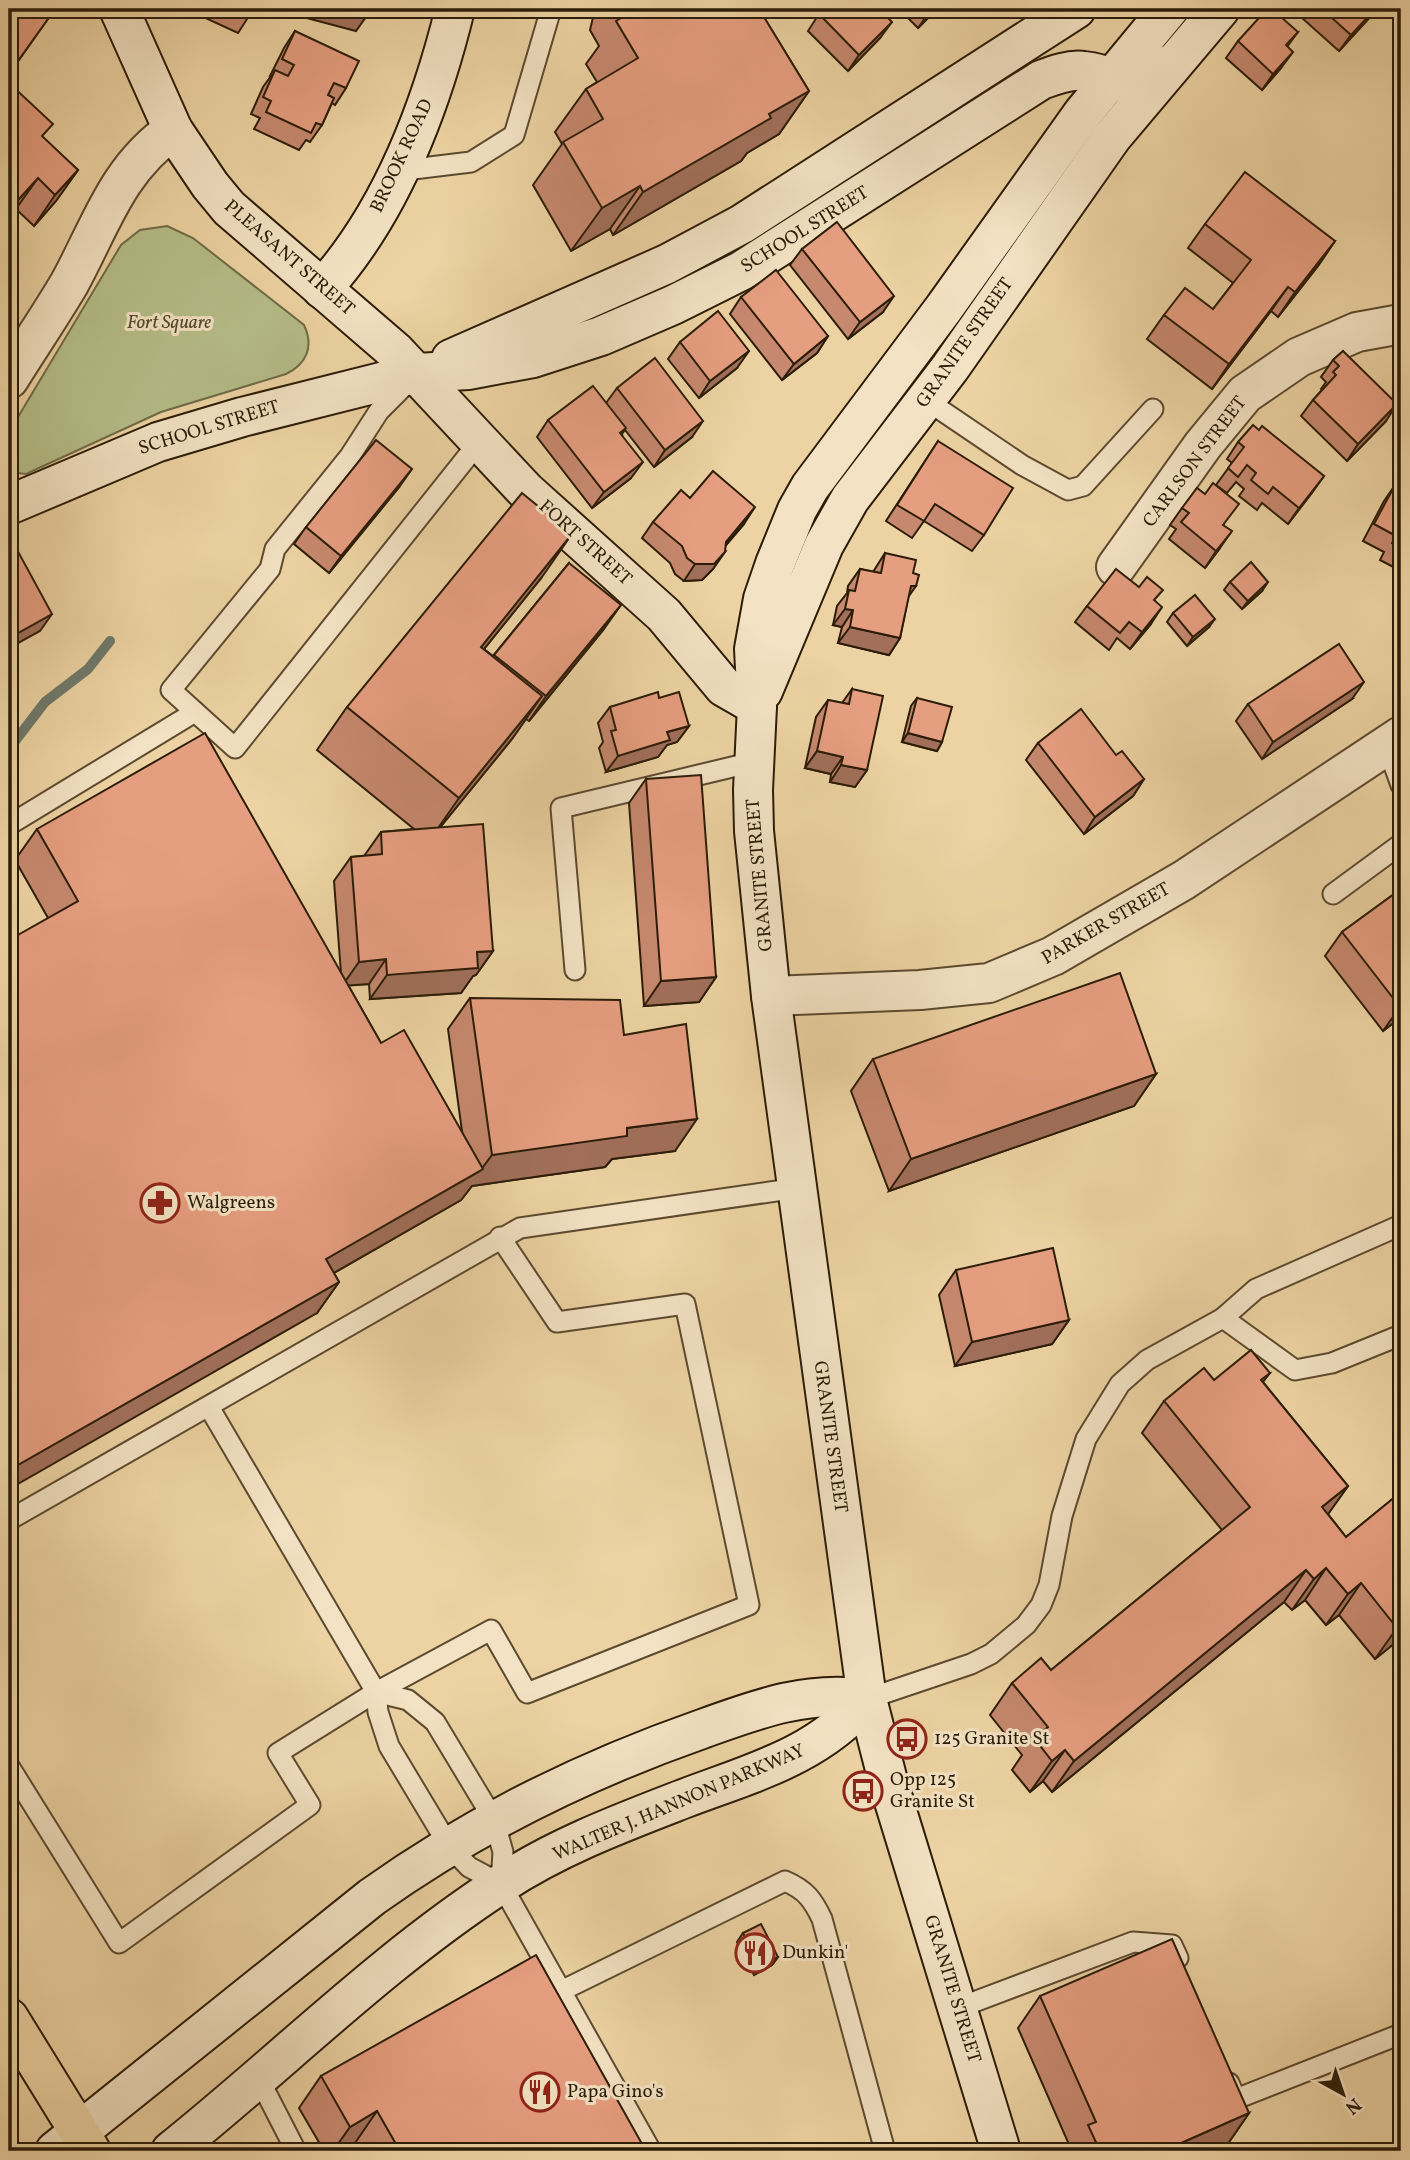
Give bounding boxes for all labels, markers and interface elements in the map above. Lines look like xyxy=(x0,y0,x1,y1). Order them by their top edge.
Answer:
street label: BROOK ROAD xyxy=(364,95,440,217)
street label: SCHOOL STREET xyxy=(736,180,874,280)
street label: PLEASANT STREET xyxy=(218,194,360,322)
street label: GRANITE STREET xyxy=(910,273,1020,413)
park label: Fort Square xyxy=(127,310,211,336)
street label: CARLSON STREET xyxy=(1137,391,1253,533)
street label: SCHOOL STREET xyxy=(135,394,283,462)
street label: FORT STREET xyxy=(533,494,637,592)
street label: GRANITE STREET xyxy=(740,797,780,953)
street label: PARKER STREET xyxy=(1037,877,1175,971)
pharmacy icon: Walgreens xyxy=(139,1182,181,1224)
place label: Walgreens xyxy=(187,1190,275,1216)
street label: GRANITE STREET xyxy=(806,1359,854,1515)
bus stop icon: 125 Granite St xyxy=(886,1718,928,1760)
place label: 125 Granite St xyxy=(934,1726,1050,1752)
street label: WALTER J. HANNON PARKWAY xyxy=(549,1738,809,1868)
place label: Opp 125 Granite St xyxy=(890,1767,975,1815)
bus stop icon: Opp 125 Granite St xyxy=(842,1770,884,1812)
street label: GRANITE STREET xyxy=(917,1912,987,2066)
restaurant icon: Dunkin' xyxy=(734,1932,776,1974)
place label: Dunkin' xyxy=(782,1940,848,1966)
north arrow xyxy=(1308,2058,1378,2128)
restaurant icon: Papa Gino's xyxy=(519,2071,561,2113)
place label: Papa Gino's xyxy=(567,2079,664,2105)
text: N xyxy=(1339,2091,1366,2120)

